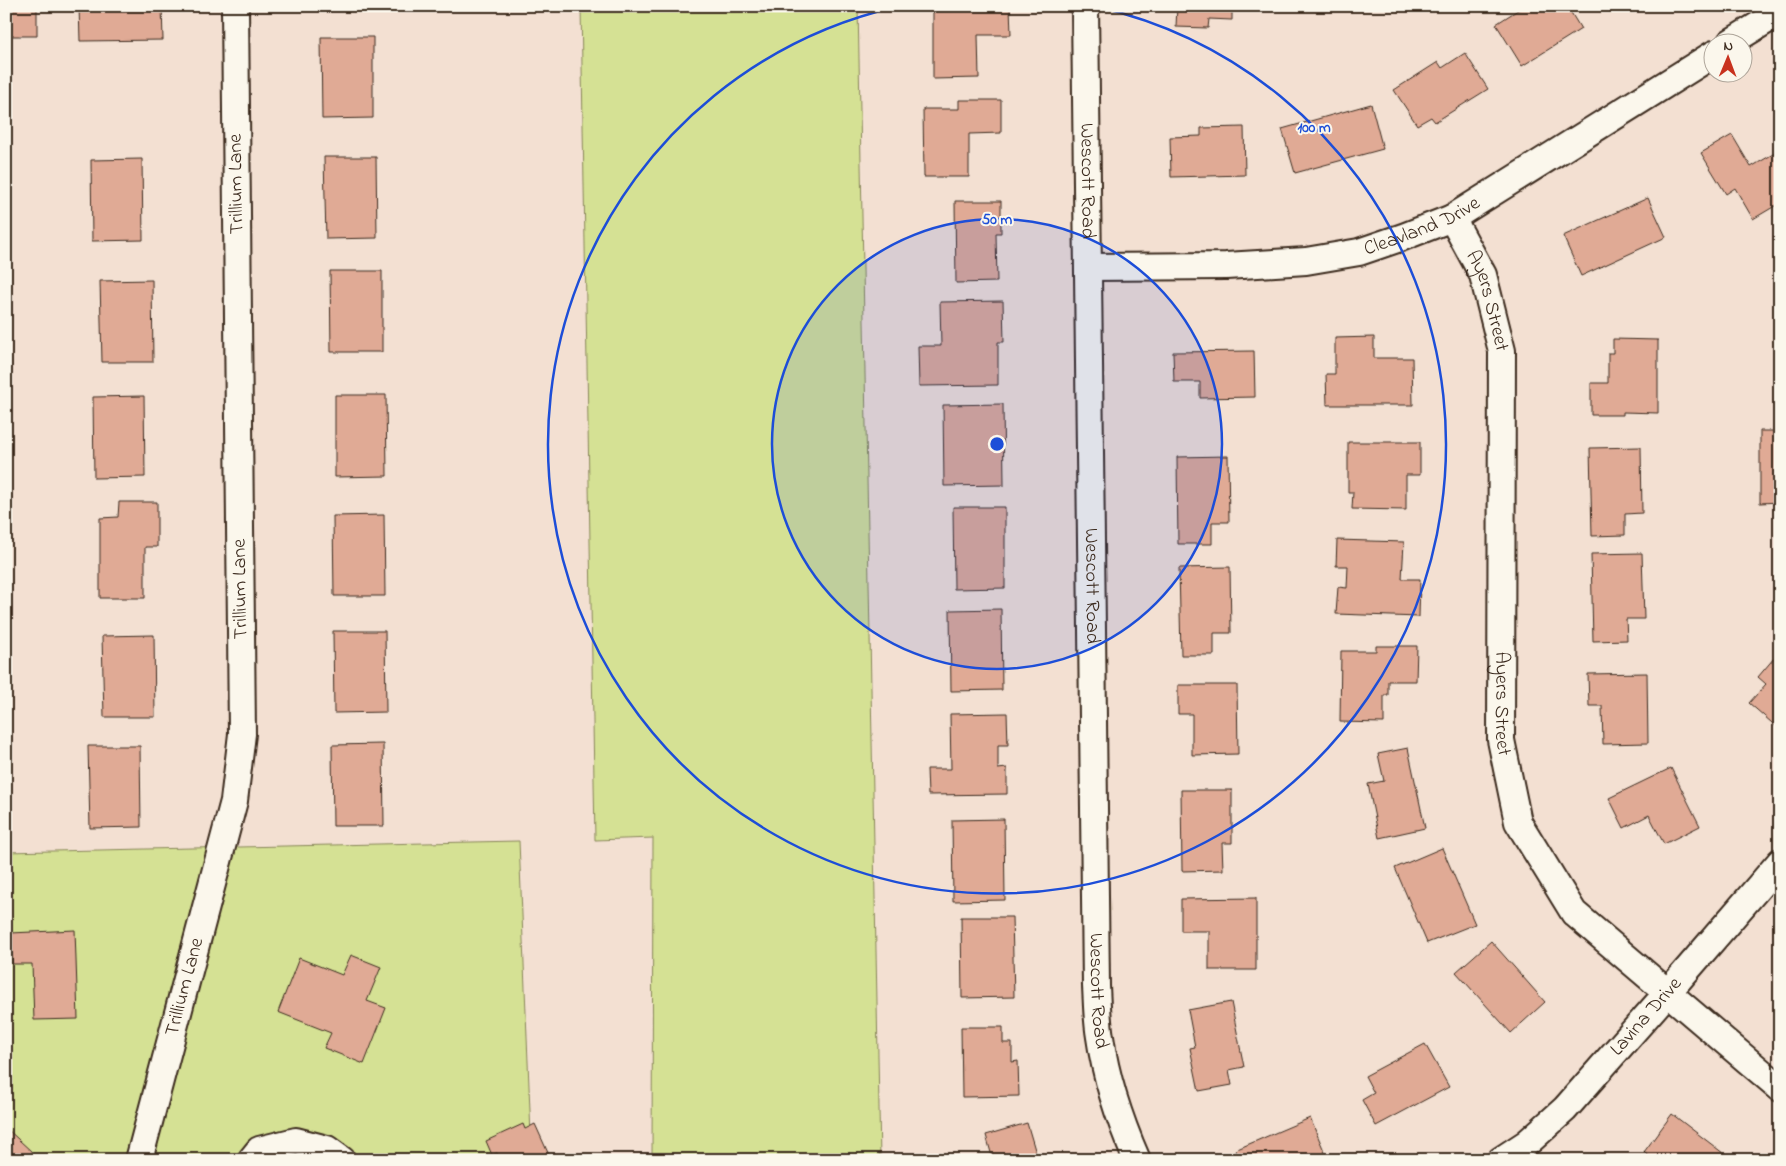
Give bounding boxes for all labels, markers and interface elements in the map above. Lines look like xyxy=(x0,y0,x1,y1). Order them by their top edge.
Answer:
north arrow xyxy=(1704,32,1754,82)
text: N xyxy=(1723,36,1733,57)
text: 100 m xyxy=(1297,117,1331,139)
street label: Wescott Road xyxy=(1072,123,1102,239)
street label: Trillium Lane xyxy=(222,133,252,234)
street label: Cleavland Drive xyxy=(1360,189,1486,264)
text: 50 m xyxy=(982,209,1013,231)
street label: Ayers Street xyxy=(1458,245,1516,355)
centre of rings xyxy=(988,435,1006,453)
street label: Wescott Road xyxy=(1076,528,1107,644)
street label: Trillium Lane xyxy=(226,538,256,639)
street label: Ayers Street xyxy=(1486,652,1518,759)
street label: Wescott Road xyxy=(1081,933,1116,1051)
street label: Trillium Lane xyxy=(158,935,212,1039)
street label: Lavina Drive xyxy=(1603,971,1689,1063)

